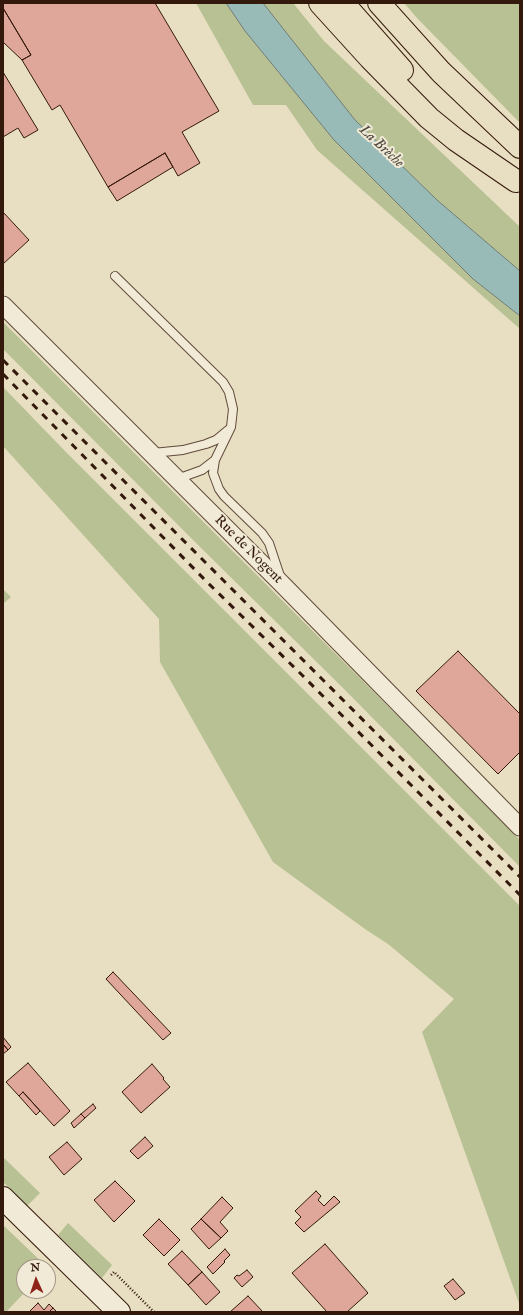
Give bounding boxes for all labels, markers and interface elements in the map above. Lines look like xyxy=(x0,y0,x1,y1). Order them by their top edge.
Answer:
water label: La Brèche xyxy=(355,122,407,172)
street label: Rue de Nogent xyxy=(210,512,286,588)
north arrow xyxy=(16,1259,56,1299)
text: N xyxy=(30,1261,41,1275)

